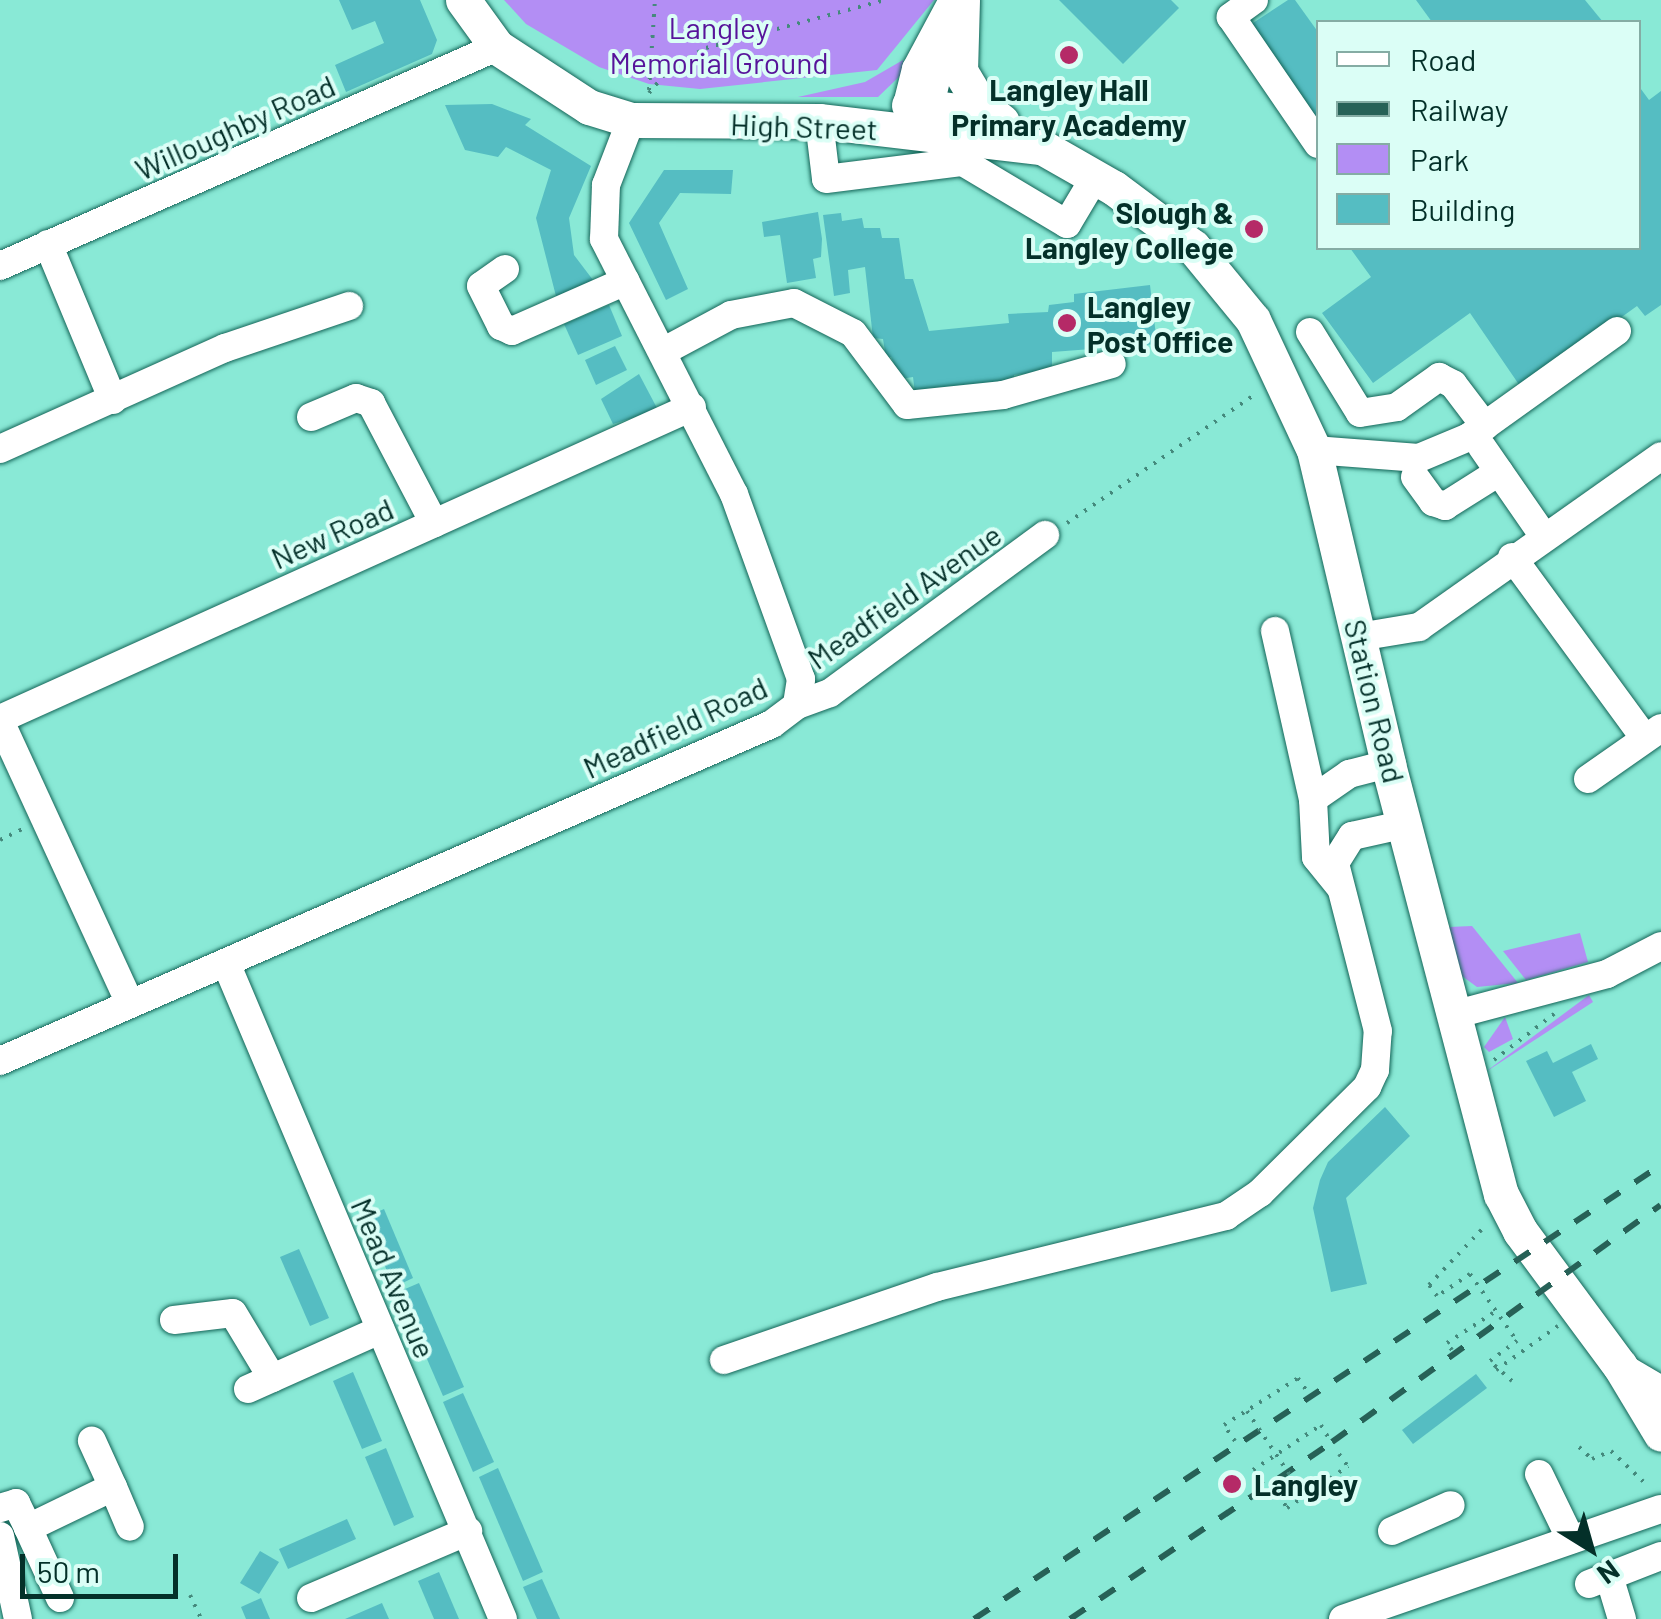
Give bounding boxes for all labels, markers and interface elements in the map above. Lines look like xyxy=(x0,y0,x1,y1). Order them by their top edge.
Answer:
park label: Langley Memorial Ground xyxy=(609,9,829,80)
legend xyxy=(1316,20,1641,250)
text: Road xyxy=(1410,41,1476,77)
marker: Langley Hall Primary Academy xyxy=(1058,44,1080,66)
street label: Willoughby Road xyxy=(130,67,340,187)
place label: Langley Hall Primary Academy xyxy=(951,71,1187,142)
text: Railway xyxy=(1410,91,1509,127)
street label: High Street xyxy=(730,105,878,147)
text: Park xyxy=(1410,141,1469,177)
text: Building xyxy=(1410,191,1515,227)
place label: Slough & Langley College xyxy=(1025,194,1234,264)
marker: Slough & Langley College xyxy=(1243,218,1265,240)
place label: Langley Post Office xyxy=(1087,288,1233,358)
marker: Langley Post Office xyxy=(1056,312,1078,334)
street label: New Road xyxy=(265,490,399,576)
street label: Meadfield Avenue xyxy=(800,516,1008,676)
street label: Station Road xyxy=(1337,616,1413,786)
street label: Meadfield Road xyxy=(577,669,773,785)
street label: Mead Avenue xyxy=(344,1193,444,1363)
place label: Langley xyxy=(1254,1466,1358,1502)
marker: Langley xyxy=(1219,1471,1245,1497)
north arrow xyxy=(1541,1499,1641,1599)
scale bar xyxy=(25,1534,182,1596)
text: 50 m xyxy=(37,1553,100,1589)
text: N xyxy=(1591,1554,1627,1592)

